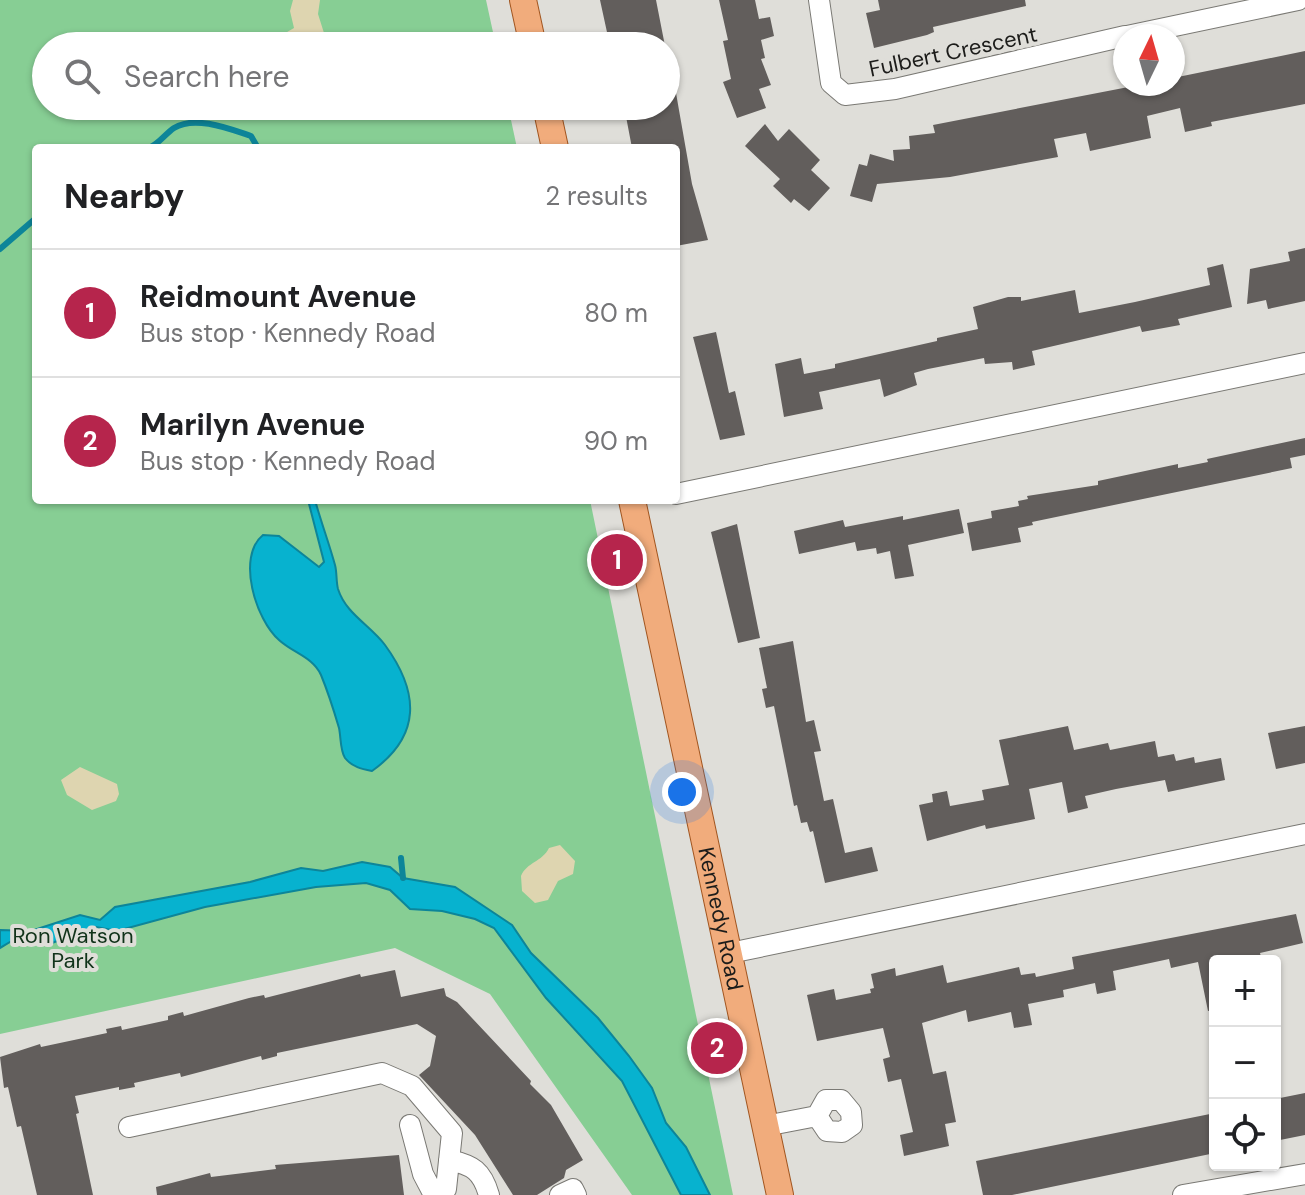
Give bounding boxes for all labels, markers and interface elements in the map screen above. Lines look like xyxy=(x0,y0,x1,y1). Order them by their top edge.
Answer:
street label: Fulbert Crescent xyxy=(866,19,1040,84)
north arrow xyxy=(1113,24,1185,96)
search box xyxy=(32,32,680,120)
icon: search xyxy=(60,54,104,98)
text: Search here xyxy=(124,57,290,96)
text: Nearby xyxy=(64,174,184,219)
text: 2 results xyxy=(545,179,648,213)
text: Reidmount Avenue xyxy=(140,277,416,316)
text: 1 xyxy=(85,296,95,330)
text: 80 m xyxy=(584,296,648,330)
text: Bus stop · Kennedy Road xyxy=(140,316,435,350)
text: Marilyn Avenue xyxy=(140,405,365,444)
text: 2 xyxy=(82,424,98,458)
text: 90 m xyxy=(584,424,648,458)
text: Bus stop · Kennedy Road xyxy=(140,444,435,478)
pin: 1 xyxy=(591,530,643,590)
your location xyxy=(662,772,702,812)
street label: Kennedy Road xyxy=(691,845,750,993)
park label: Ron Watson Park xyxy=(12,921,134,975)
map controls xyxy=(1209,955,1281,1171)
button: + xyxy=(1209,955,1281,1027)
pin: 2 xyxy=(691,1018,743,1078)
button: − xyxy=(1209,1027,1281,1099)
button: locate xyxy=(1209,1099,1281,1171)

